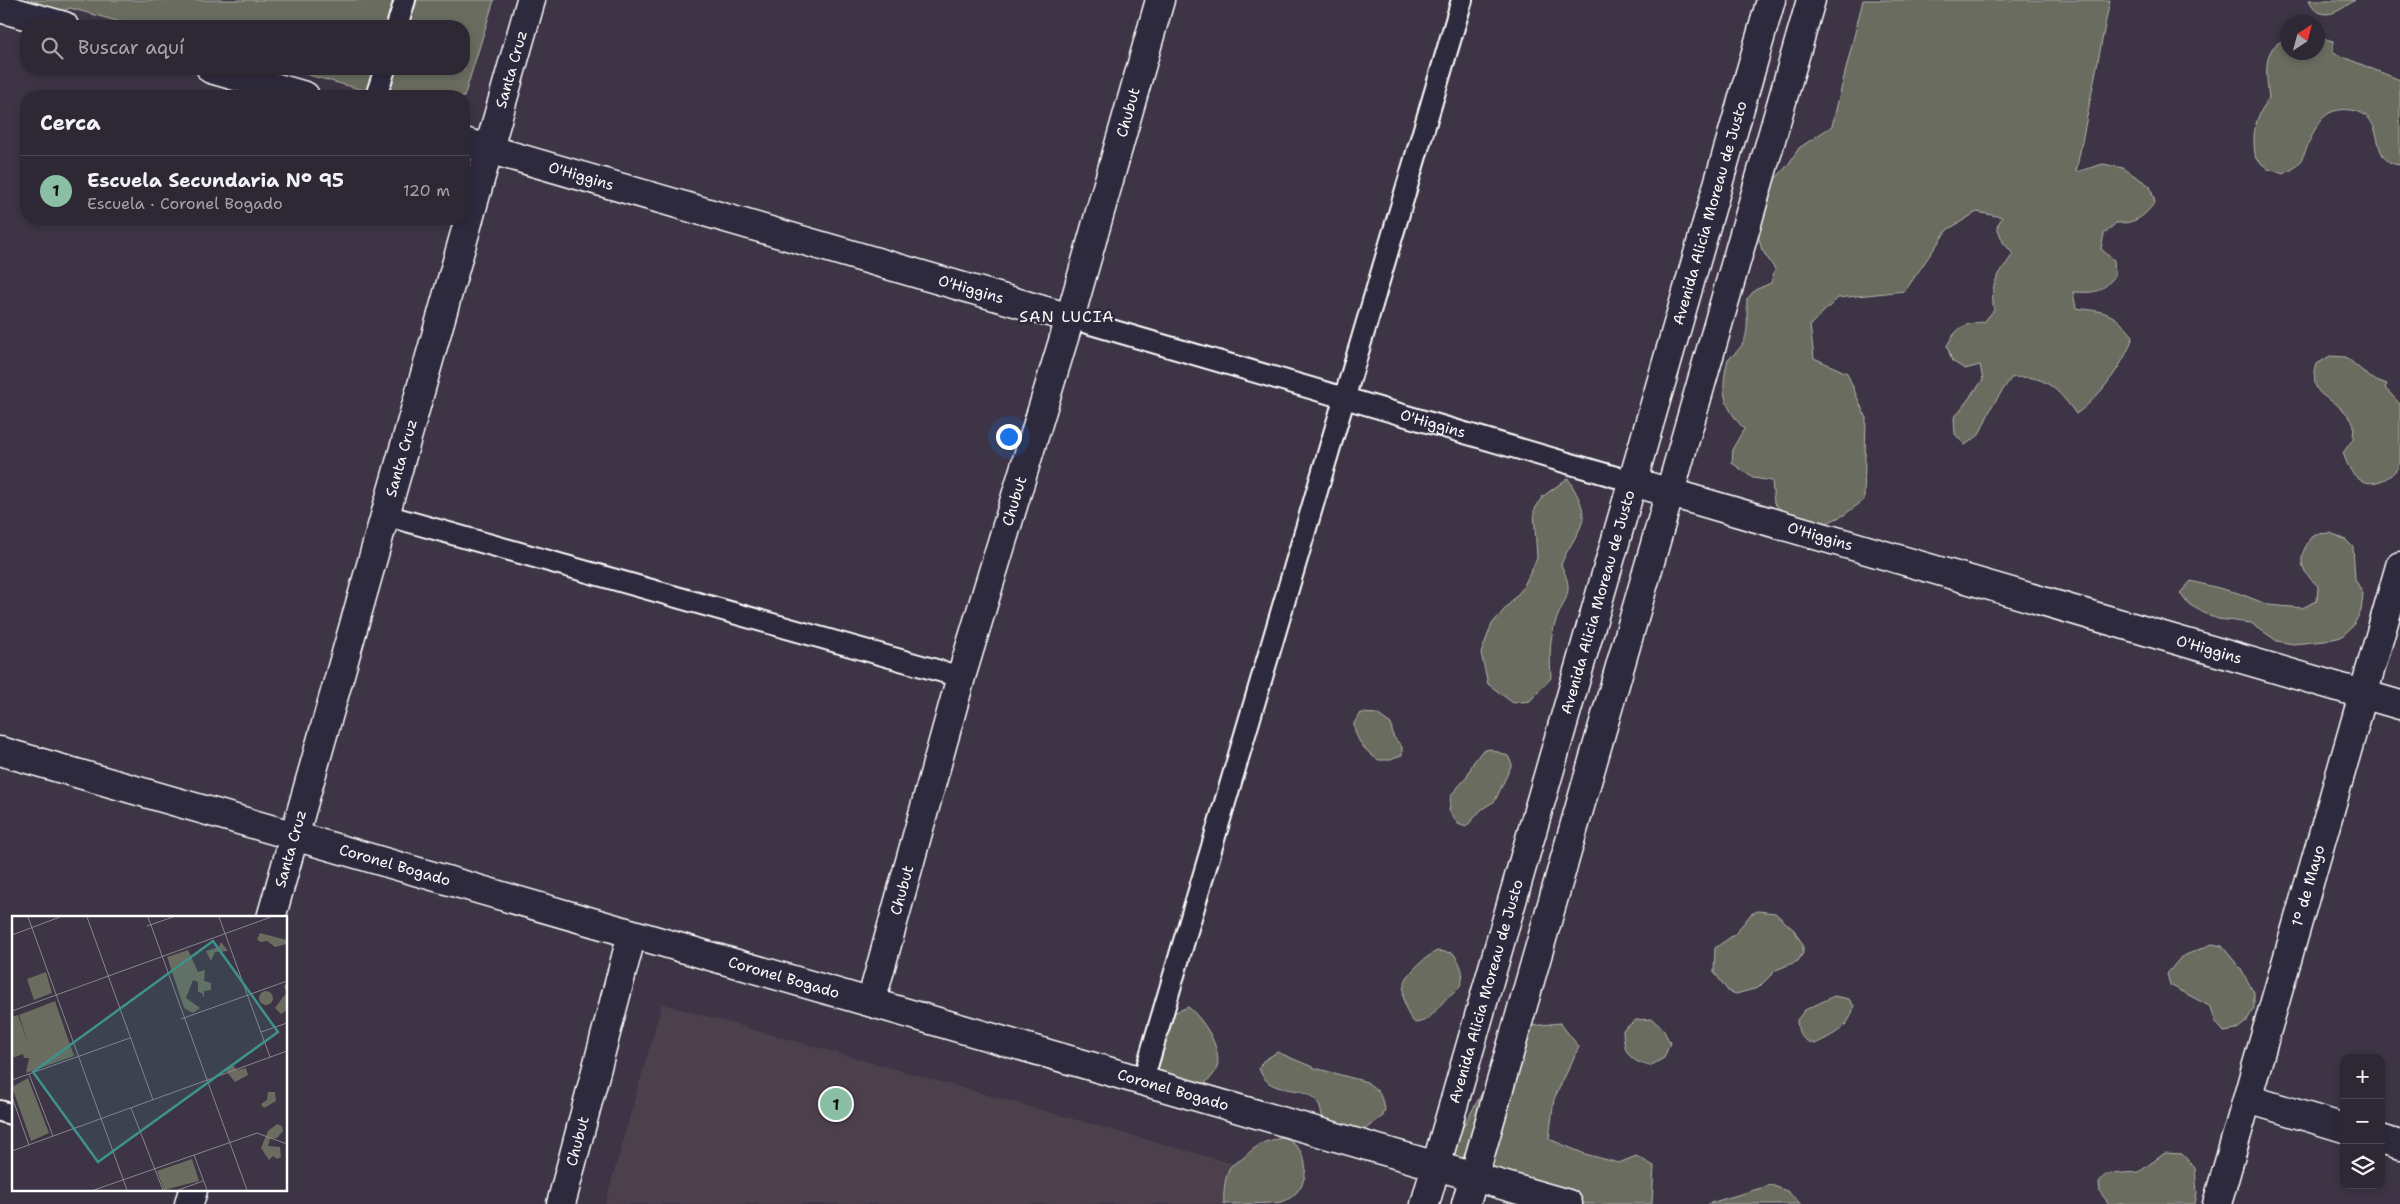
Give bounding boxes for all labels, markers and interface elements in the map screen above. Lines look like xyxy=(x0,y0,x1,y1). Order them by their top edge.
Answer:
north arrow xyxy=(2280,15,2325,60)
search box xyxy=(20,20,470,75)
street label: Santa Cruz xyxy=(491,28,532,111)
icon: search xyxy=(38,34,66,62)
text: Buscar aquí xyxy=(78,35,184,60)
street label: Chubut xyxy=(1112,85,1145,140)
street label: Avenida Alicia Moreau de Justo xyxy=(1668,99,1751,327)
text: Cerca xyxy=(40,109,101,137)
street label: O'Higgins xyxy=(546,157,616,195)
text: Escuela Secundaria N° 95 xyxy=(87,168,344,193)
text: 1 xyxy=(52,180,60,201)
text: 120 m xyxy=(403,180,450,201)
text: Escuela · Coronel Bogado xyxy=(87,193,283,214)
street label: O'Higgins xyxy=(936,270,1006,308)
district label: SAN LUCIA xyxy=(1019,306,1115,327)
street label: O'Higgins xyxy=(1398,405,1468,443)
street label: Santa Cruz xyxy=(381,417,422,499)
your location xyxy=(996,424,1022,450)
street label: Chubut xyxy=(997,474,1031,528)
street label: Avenida Alicia Moreau de Justo xyxy=(1556,488,1640,717)
street label: O'Higgins xyxy=(1785,517,1855,555)
street label: O'Higgins xyxy=(2174,630,2244,669)
street label: Santa Cruz xyxy=(270,808,311,890)
street label: Coronel Bogado xyxy=(337,840,453,891)
street label: 1° de Mayo xyxy=(2287,843,2329,929)
street label: Chubut xyxy=(886,863,918,917)
street label: Avenida Alicia Moreau de Justo xyxy=(1444,877,1528,1106)
inset map xyxy=(12,916,288,1192)
street label: Coronel Bogado xyxy=(726,952,842,1003)
map controls xyxy=(2340,1054,2385,1189)
button: + xyxy=(2340,1054,2385,1099)
street label: Coronel Bogado xyxy=(1115,1064,1231,1115)
pin: 1 xyxy=(820,1085,852,1123)
button: − xyxy=(2340,1099,2385,1144)
street label: Chubut xyxy=(561,1114,594,1168)
button: layers xyxy=(2340,1144,2385,1189)

